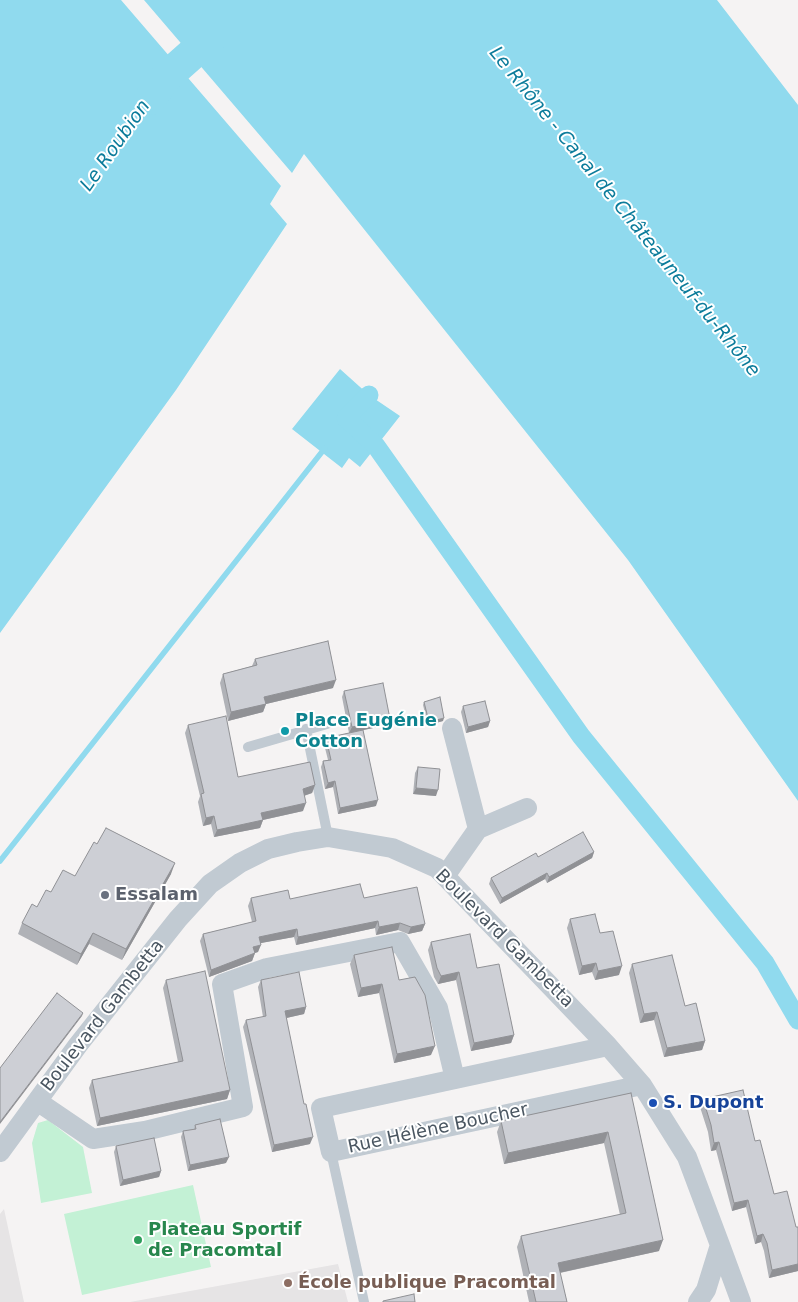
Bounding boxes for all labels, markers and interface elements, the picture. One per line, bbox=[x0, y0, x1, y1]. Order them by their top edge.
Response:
water label: Le Rhône - Canal de Châteauneuf-du-Rhône bbox=[484, 42, 764, 382]
water label: Le Roubion bbox=[76, 96, 156, 196]
place label: Place Eugénie Cotton bbox=[295, 710, 437, 752]
marker: Place Eugénie Cotton bbox=[279, 725, 291, 737]
street label: Boulevard Gambetta bbox=[430, 865, 578, 1013]
place label: Essalam bbox=[115, 884, 198, 906]
marker: Essalam bbox=[99, 889, 111, 901]
street label: Boulevard Gambetta bbox=[37, 936, 169, 1096]
place label: S. Dupont bbox=[663, 1092, 763, 1114]
marker: S. Dupont bbox=[647, 1097, 659, 1109]
street label: Rue Hélène Boucher bbox=[346, 1099, 530, 1159]
place label: Plateau Sportif de Pracomtal bbox=[148, 1219, 301, 1262]
marker: Plateau Sportif de Pracomtal bbox=[132, 1234, 144, 1246]
place label: École publique Pracomtal bbox=[298, 1272, 556, 1294]
marker: École publique Pracomtal bbox=[282, 1277, 294, 1289]

